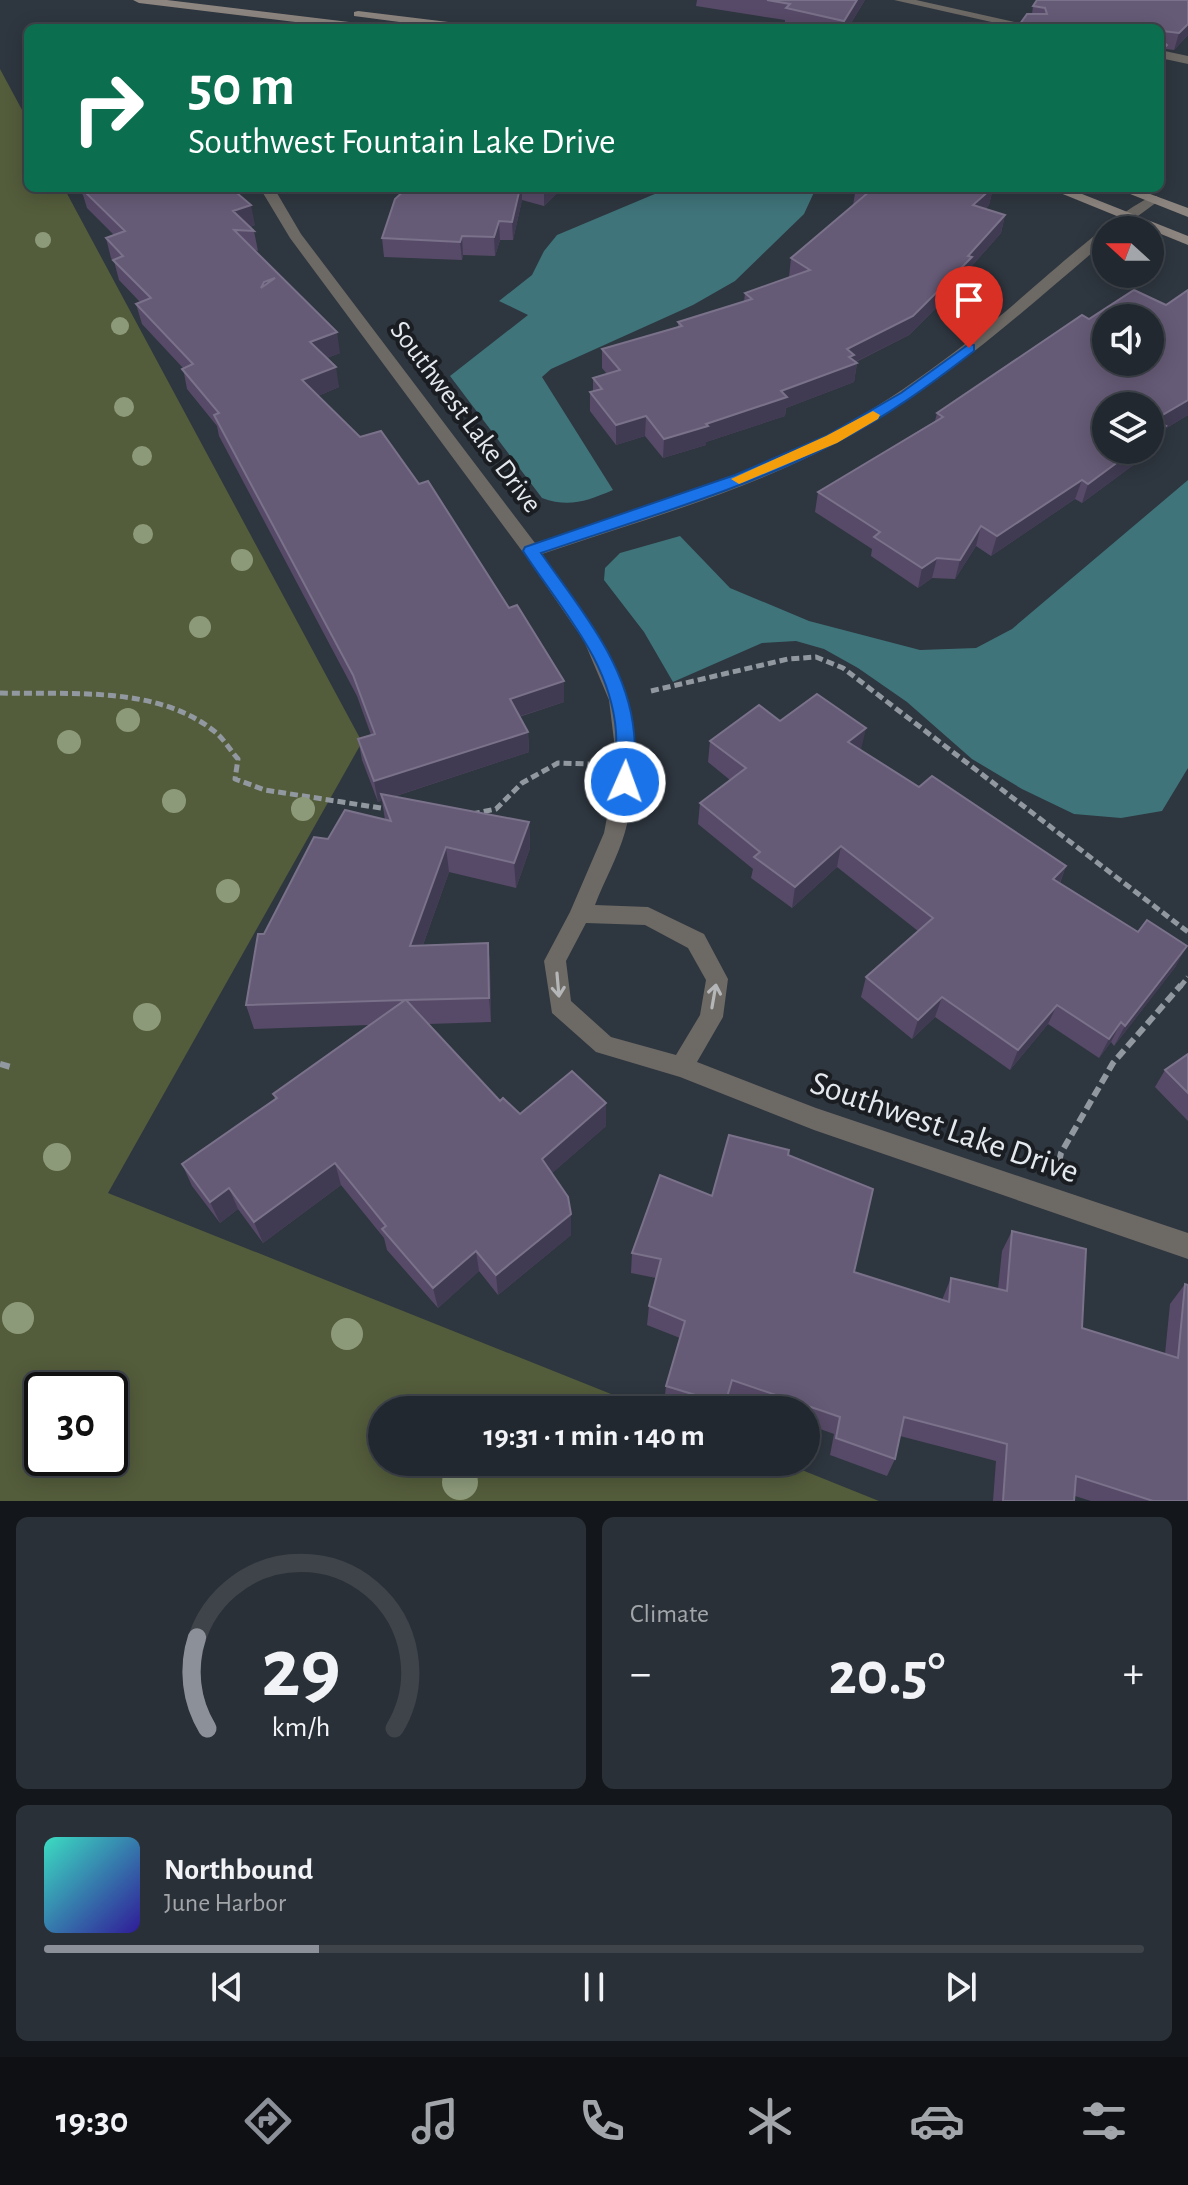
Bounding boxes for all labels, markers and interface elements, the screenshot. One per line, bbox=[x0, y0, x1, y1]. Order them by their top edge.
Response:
icon: right bbox=[56, 56, 160, 160]
text: 50 m bbox=[188, 59, 295, 115]
text: Southwest Fountain Lake Drive bbox=[188, 124, 616, 160]
north arrow bbox=[1092, 216, 1164, 288]
map controls bbox=[1092, 216, 1164, 464]
pin bbox=[935, 266, 1003, 348]
icon: arrive bbox=[947, 278, 991, 322]
button: sound bbox=[1092, 304, 1164, 376]
street label: Southwest Lake Drive bbox=[385, 316, 546, 518]
button: layers bbox=[1092, 392, 1164, 464]
position arrow bbox=[583, 740, 667, 824]
one-way arrow bbox=[550, 971, 565, 998]
one-way arrow bbox=[708, 984, 723, 1010]
street label: Southwest Lake Drive bbox=[806, 1066, 1083, 1190]
speed limit sign: 30 bbox=[24, 1372, 128, 1476]
text: 19:31 · 1 min · 140 m bbox=[483, 1421, 705, 1451]
text: Climate bbox=[630, 1601, 709, 1627]
text: 29 bbox=[261, 1628, 341, 1712]
text: 20.5° bbox=[829, 1645, 945, 1705]
text: − bbox=[630, 1652, 651, 1696]
text: + bbox=[1123, 1652, 1144, 1696]
text: km/h bbox=[272, 1713, 330, 1742]
text: Northbound bbox=[164, 1855, 313, 1885]
text: June Harbor bbox=[164, 1890, 286, 1916]
icon: previous bbox=[205, 1965, 249, 2009]
icon: pause bbox=[572, 1965, 616, 2009]
icon: next bbox=[939, 1965, 983, 2009]
icon: directions bbox=[240, 2093, 296, 2149]
icon: music bbox=[407, 2093, 463, 2149]
icon: phone bbox=[574, 2093, 630, 2149]
icon: climate bbox=[742, 2093, 798, 2149]
icon: car bbox=[909, 2093, 965, 2149]
icon: filters bbox=[1076, 2093, 1132, 2149]
text: 19:30 bbox=[56, 2103, 129, 2139]

